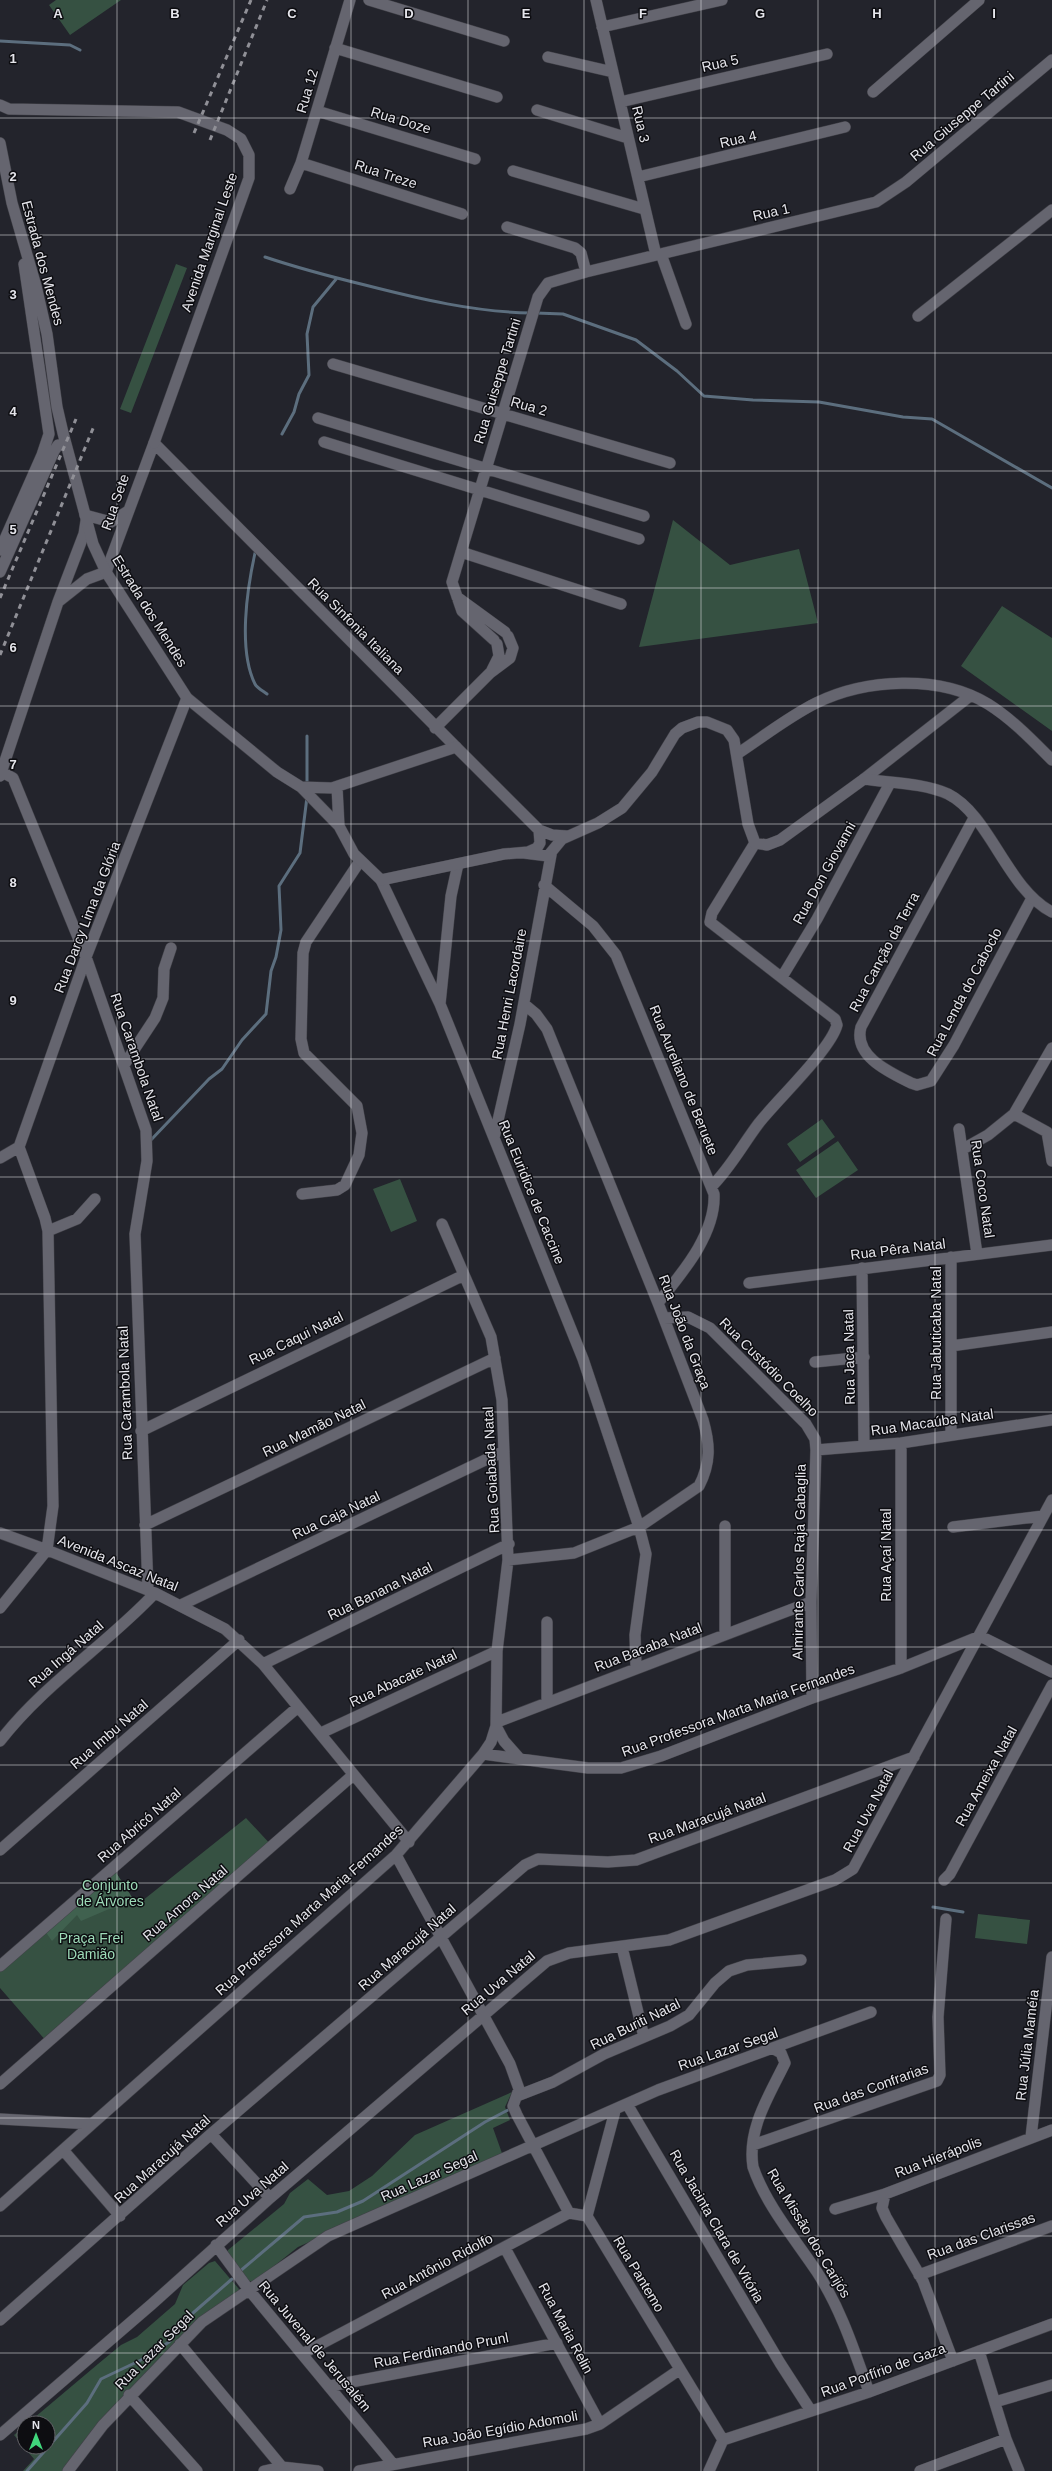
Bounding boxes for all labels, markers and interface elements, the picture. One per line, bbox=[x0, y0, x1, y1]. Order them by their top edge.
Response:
text: A bbox=[53, 6, 63, 21]
text: B bbox=[170, 6, 180, 21]
text: C bbox=[287, 6, 297, 21]
text: D bbox=[404, 6, 414, 21]
text: E bbox=[522, 6, 531, 21]
text: F bbox=[639, 6, 647, 21]
text: G bbox=[755, 6, 765, 21]
text: H bbox=[872, 6, 882, 21]
text: I bbox=[992, 6, 996, 21]
text: 1 bbox=[9, 51, 17, 66]
street label: Rua 5 bbox=[700, 51, 740, 75]
street label: Rua 12 bbox=[293, 67, 321, 115]
street label: Rua Giuseppe Tartini bbox=[907, 68, 1017, 164]
street label: Rua Doze bbox=[369, 103, 433, 137]
street label: Rua 3 bbox=[629, 104, 653, 144]
street label: Rua 4 bbox=[718, 127, 758, 151]
street label: Rua Treze bbox=[353, 156, 419, 192]
text: 2 bbox=[9, 169, 17, 184]
street label: Avenida Marginal Leste bbox=[178, 170, 240, 314]
street label: Estrada dos Mendes bbox=[19, 199, 67, 327]
street label: Rua 1 bbox=[751, 200, 791, 224]
text: 3 bbox=[9, 287, 17, 302]
street label: Rua Guiseppe Tartini bbox=[470, 316, 524, 446]
street label: Rua 2 bbox=[509, 393, 549, 419]
text: 4 bbox=[9, 404, 17, 419]
street label: Rua Sete bbox=[98, 472, 132, 532]
text: 5 bbox=[9, 522, 17, 537]
street label: Estrada dos Mendes bbox=[109, 552, 191, 670]
street label: Rua Sinfonia Italiana bbox=[305, 575, 407, 677]
text: 6 bbox=[9, 640, 17, 655]
text: 7 bbox=[9, 757, 17, 772]
street label: Rua Don Giovanni bbox=[789, 819, 859, 927]
street label: Rua Darcy Lima da Glória bbox=[51, 839, 123, 995]
text: 8 bbox=[9, 875, 17, 890]
street label: Rua Canção da Terra bbox=[846, 889, 922, 1014]
street label: Rua Lenda do Caboclo bbox=[923, 925, 1005, 1059]
street label: Rua Henri Lacordaire bbox=[488, 927, 530, 1061]
street label: Rua Carambola Natal bbox=[108, 991, 166, 1123]
text: 9 bbox=[9, 993, 17, 1008]
street label: Rua Aureliano de Beruete bbox=[647, 1003, 722, 1158]
street label: Rua Euridice de Caccine bbox=[496, 1118, 568, 1267]
street label: Rua Coco Natal bbox=[968, 1139, 998, 1239]
street label: Rua Pêra Natal bbox=[850, 1235, 946, 1263]
street label: Rua Jabuticaba Natal bbox=[928, 1266, 944, 1400]
street label: Rua João da Graça bbox=[656, 1272, 714, 1392]
street label: Rua Caqui Natal bbox=[246, 1308, 346, 1368]
street label: Rua Jaca Natal bbox=[840, 1309, 858, 1405]
street label: Rua Custódio Coelho bbox=[716, 1314, 822, 1420]
street label: Rua Carambola Natal bbox=[115, 1325, 135, 1461]
street label: Rua Mamão Natal bbox=[260, 1396, 368, 1460]
street label: Rua Macaúba Natal bbox=[870, 1405, 994, 1439]
street label: Rua Goiabada Natal bbox=[480, 1406, 502, 1534]
street label: Almirante Carlos Raja Gabaglia bbox=[789, 1464, 809, 1660]
street label: Rua Caja Natal bbox=[290, 1488, 382, 1542]
street label: Rua Açaí Natal bbox=[878, 1508, 894, 1602]
street label: Avenida Ascaz Natal bbox=[56, 1532, 180, 1594]
street label: Rua Banana Natal bbox=[325, 1559, 435, 1623]
street label: Rua Ingá Natal bbox=[26, 1617, 106, 1691]
street label: Rua Bacaba Natal bbox=[592, 1619, 704, 1675]
street label: Rua Abacate Natal bbox=[347, 1646, 459, 1710]
street label: Rua Professora Marta Maria Fernandes bbox=[619, 1660, 857, 1760]
street label: Rua Imbu Natal bbox=[67, 1696, 151, 1772]
street label: Rua Ameixa Natal bbox=[952, 1723, 1020, 1829]
street label: Rua Uva Natal bbox=[840, 1767, 896, 1855]
street label: Rua Abricó Natal bbox=[94, 1784, 184, 1866]
street label: Rua Maracujá Natal bbox=[646, 1789, 768, 1847]
street label: Rua Professora Marta Maria Fernandes bbox=[212, 1822, 406, 1998]
street label: Rua Amora Natal bbox=[140, 1862, 230, 1944]
park label: Conjunto de Árvores bbox=[76, 1877, 144, 1909]
street label: Rua Maracujá Natal bbox=[355, 1900, 459, 1994]
park label: Praça Frei Damião bbox=[59, 1930, 123, 1962]
street label: Rua Uva Natal bbox=[458, 1948, 538, 2018]
street label: Rua Júlia Maméia bbox=[1012, 1988, 1042, 2102]
street label: Rua Buriti Natal bbox=[587, 1995, 683, 2053]
street label: Rua Lazar Segal bbox=[676, 2024, 780, 2074]
street label: Rua das Confrarias bbox=[812, 2060, 930, 2116]
street label: Rua Maracujá Natal bbox=[111, 2112, 213, 2206]
street label: Rua Hierápolis bbox=[892, 2133, 984, 2181]
street label: Rua Lazar Segal bbox=[378, 2147, 480, 2205]
street label: Rua Jacinta Clara de Vitória bbox=[667, 2147, 768, 2306]
street label: Rua Uva Natal bbox=[212, 2158, 292, 2230]
street label: Rua Missão dos Carijós bbox=[764, 2166, 854, 2300]
street label: Rua das Clarissas bbox=[925, 2209, 1037, 2263]
street label: Rua Antônio Ridolfo bbox=[379, 2230, 496, 2302]
street label: Rua Pantemo bbox=[610, 2233, 668, 2315]
street label: Rua Juvenal de Jerusalém bbox=[256, 2277, 374, 2415]
street label: Rua Maria Relin bbox=[535, 2280, 597, 2376]
street label: Rua Lazar Segal bbox=[111, 2307, 197, 2393]
street label: Rua Ferdinando Prunl bbox=[372, 2329, 510, 2371]
street label: Rua Porfírio de Gaza bbox=[818, 2340, 948, 2400]
street label: Rua João Egídio Adomoli bbox=[421, 2407, 579, 2451]
north arrow bbox=[16, 2415, 56, 2455]
text: N bbox=[32, 2419, 40, 2431]

